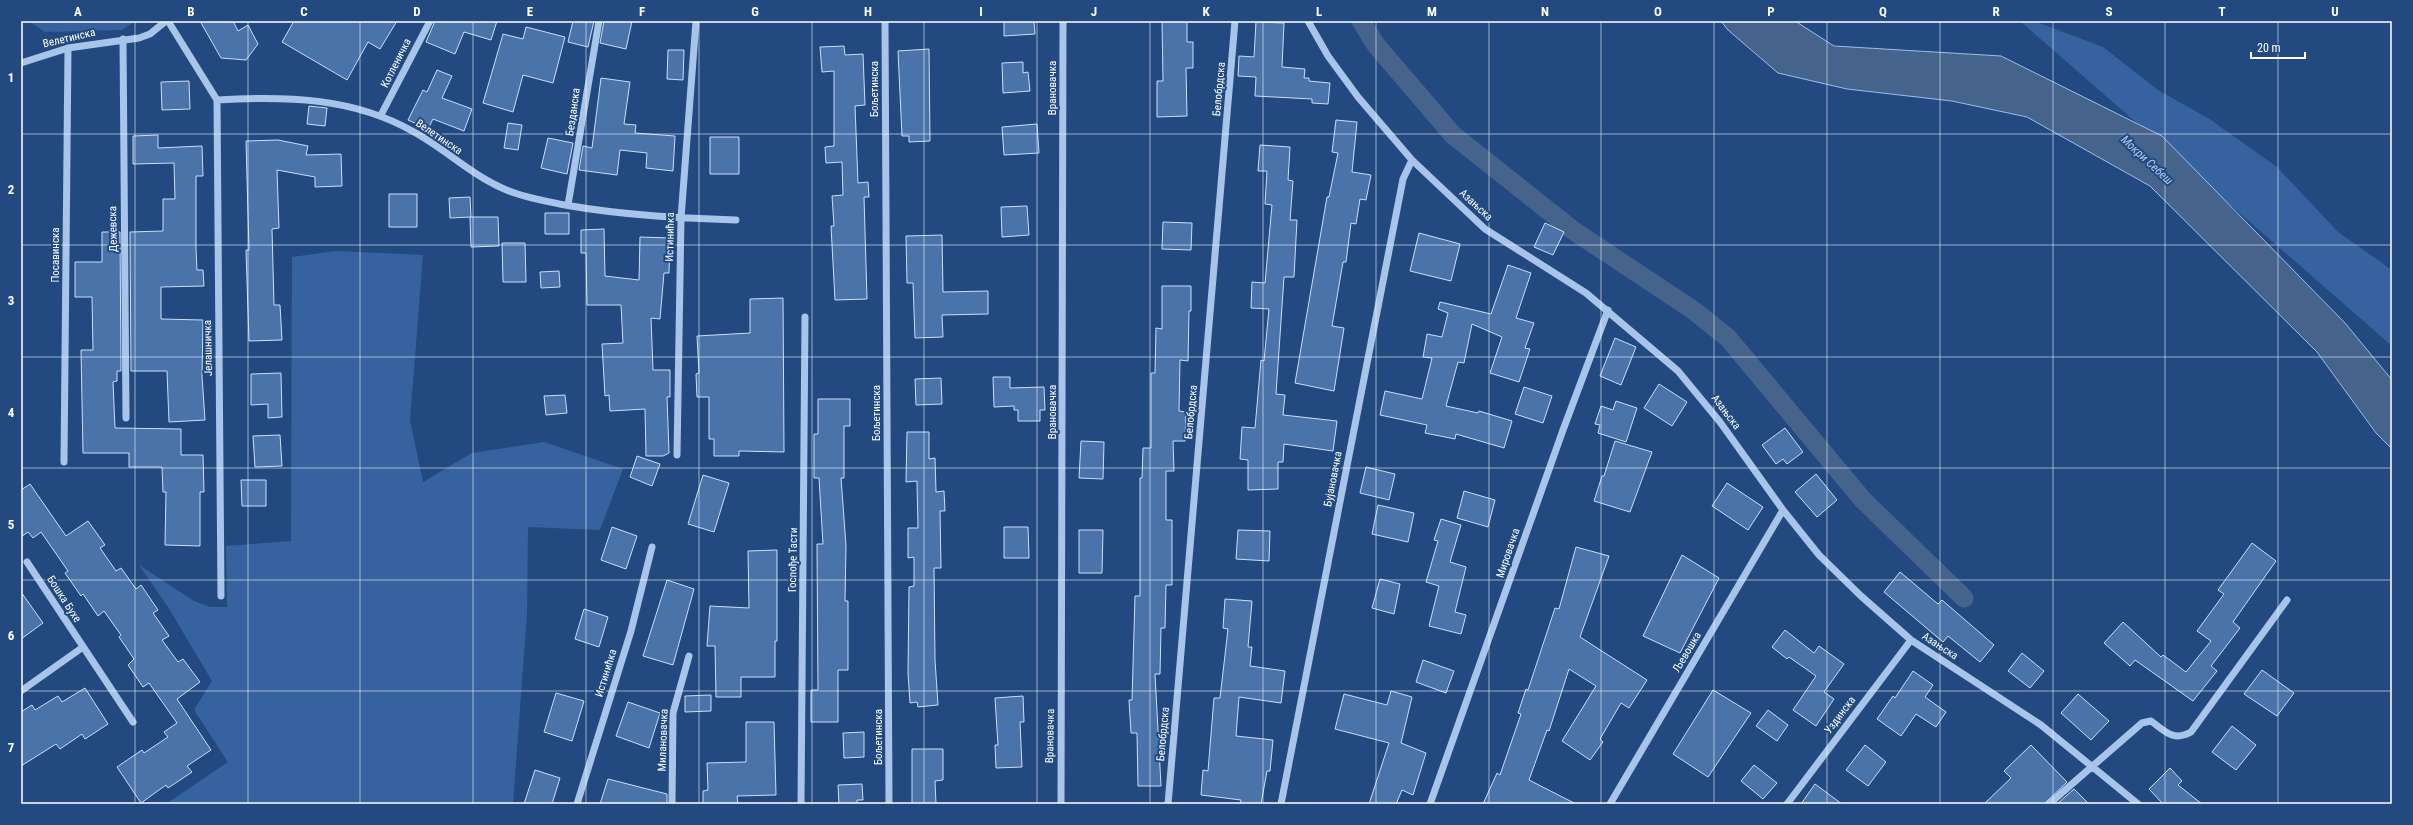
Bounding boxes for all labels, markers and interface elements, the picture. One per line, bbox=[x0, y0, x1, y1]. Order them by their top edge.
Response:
text: A bbox=[74, 4, 82, 19]
text: B bbox=[187, 4, 195, 19]
text: C bbox=[300, 4, 308, 19]
text: D bbox=[413, 4, 421, 19]
text: E bbox=[527, 4, 534, 19]
text: F bbox=[639, 4, 645, 19]
text: G bbox=[751, 4, 759, 19]
text: H bbox=[864, 4, 872, 19]
text: I bbox=[979, 4, 983, 19]
text: J bbox=[1091, 4, 1097, 19]
text: K bbox=[1202, 4, 1210, 19]
text: L bbox=[1316, 4, 1322, 19]
text: M bbox=[1427, 4, 1437, 19]
text: N bbox=[1541, 4, 1549, 19]
text: O bbox=[1654, 4, 1662, 19]
text: P bbox=[1767, 4, 1775, 19]
text: Q bbox=[1879, 4, 1887, 19]
text: R bbox=[1992, 4, 2000, 19]
text: S bbox=[2105, 4, 2113, 19]
text: T bbox=[2218, 4, 2226, 19]
text: U bbox=[2331, 4, 2339, 19]
street label: Велетинска bbox=[42, 26, 96, 50]
scale bar bbox=[2251, 34, 2305, 60]
street label: Котленичка bbox=[378, 36, 414, 90]
text: 20 m bbox=[2257, 41, 2281, 55]
street label: Бољетинска bbox=[868, 61, 881, 117]
street label: Врановачка bbox=[1046, 61, 1059, 115]
street label: Белобрдска bbox=[1210, 61, 1228, 117]
text: 1 bbox=[8, 70, 14, 85]
street label: Безданска bbox=[563, 87, 583, 137]
street label: Велетинска bbox=[413, 117, 465, 157]
water label: Мокри Себеш bbox=[2118, 132, 2176, 188]
text: 2 bbox=[8, 182, 15, 197]
street label: Азањска bbox=[1457, 186, 1495, 224]
street label: Дежевска bbox=[106, 206, 120, 252]
street label: Истинићка bbox=[663, 212, 677, 262]
street label: Посавинска bbox=[49, 227, 62, 283]
text: 3 bbox=[8, 293, 14, 308]
street label: Јелашничка bbox=[201, 320, 215, 376]
street label: Белобрдска bbox=[1182, 384, 1200, 440]
street label: Бољетинска bbox=[870, 385, 883, 441]
street label: Врановачка bbox=[1046, 385, 1059, 439]
street label: Азањска bbox=[1709, 392, 1743, 432]
text: 4 bbox=[8, 405, 15, 420]
street label: Бујановачка bbox=[1321, 450, 1345, 508]
text: 5 bbox=[8, 517, 15, 532]
street label: Мировачка bbox=[1493, 527, 1523, 579]
street label: Госпође Тасти bbox=[786, 528, 800, 592]
street label: Бошка Бухе bbox=[44, 573, 84, 625]
text: 6 bbox=[8, 628, 15, 643]
street label: Љевошка bbox=[1670, 629, 1704, 675]
street label: Азањска bbox=[1920, 630, 1960, 662]
street label: Истинићка bbox=[593, 647, 619, 699]
street label: Уздинска bbox=[1822, 694, 1858, 736]
street label: Белобрдска bbox=[1154, 706, 1172, 762]
street label: Милановачка bbox=[655, 709, 671, 771]
street label: Бољетинска bbox=[872, 709, 885, 765]
street label: Врановачка bbox=[1043, 709, 1057, 763]
text: 7 bbox=[8, 740, 15, 755]

